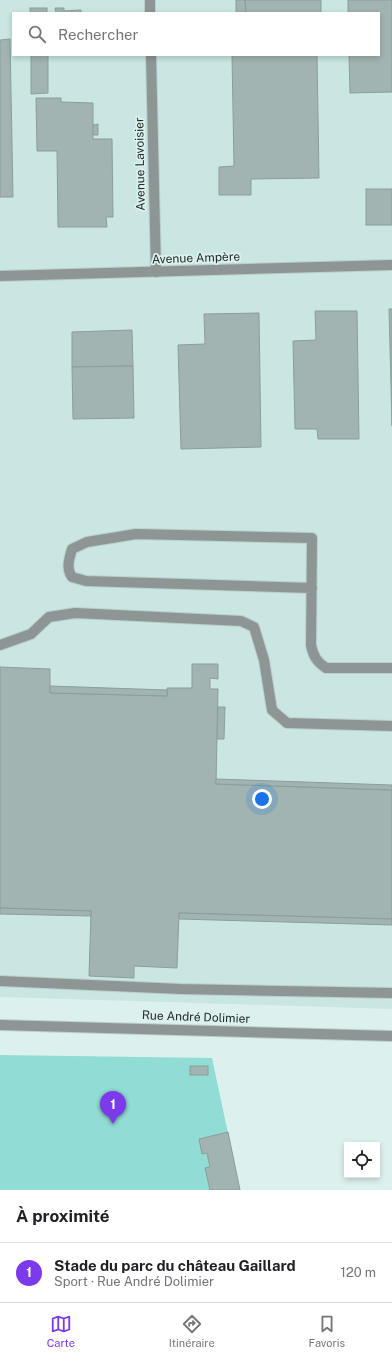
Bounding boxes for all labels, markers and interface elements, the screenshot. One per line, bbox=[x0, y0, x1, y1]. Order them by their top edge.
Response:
search box bbox=[12, 12, 380, 56]
icon: search bbox=[26, 23, 48, 45]
text: Rechercher bbox=[58, 26, 138, 43]
street label: Avenue Lavoisier bbox=[132, 117, 148, 211]
street label: Avenue Ampère bbox=[152, 249, 241, 267]
your location bbox=[252, 789, 272, 809]
street label: Rue André Dolimier bbox=[142, 1008, 251, 1026]
pin: 1 bbox=[100, 1091, 126, 1124]
map controls bbox=[344, 1142, 380, 1178]
button: locate bbox=[344, 1142, 380, 1178]
text: À proximité bbox=[16, 1206, 110, 1226]
text: Stade du parc du château Gaillard bbox=[54, 1257, 296, 1274]
text: 1 bbox=[26, 1265, 32, 1280]
text: 120 m bbox=[341, 1265, 376, 1280]
text: Sport · Rue André Dolimier bbox=[54, 1274, 214, 1289]
tab: Carte bbox=[47, 1313, 75, 1349]
tab: Itinéraire bbox=[169, 1313, 215, 1349]
tab: Favoris bbox=[309, 1313, 345, 1349]

